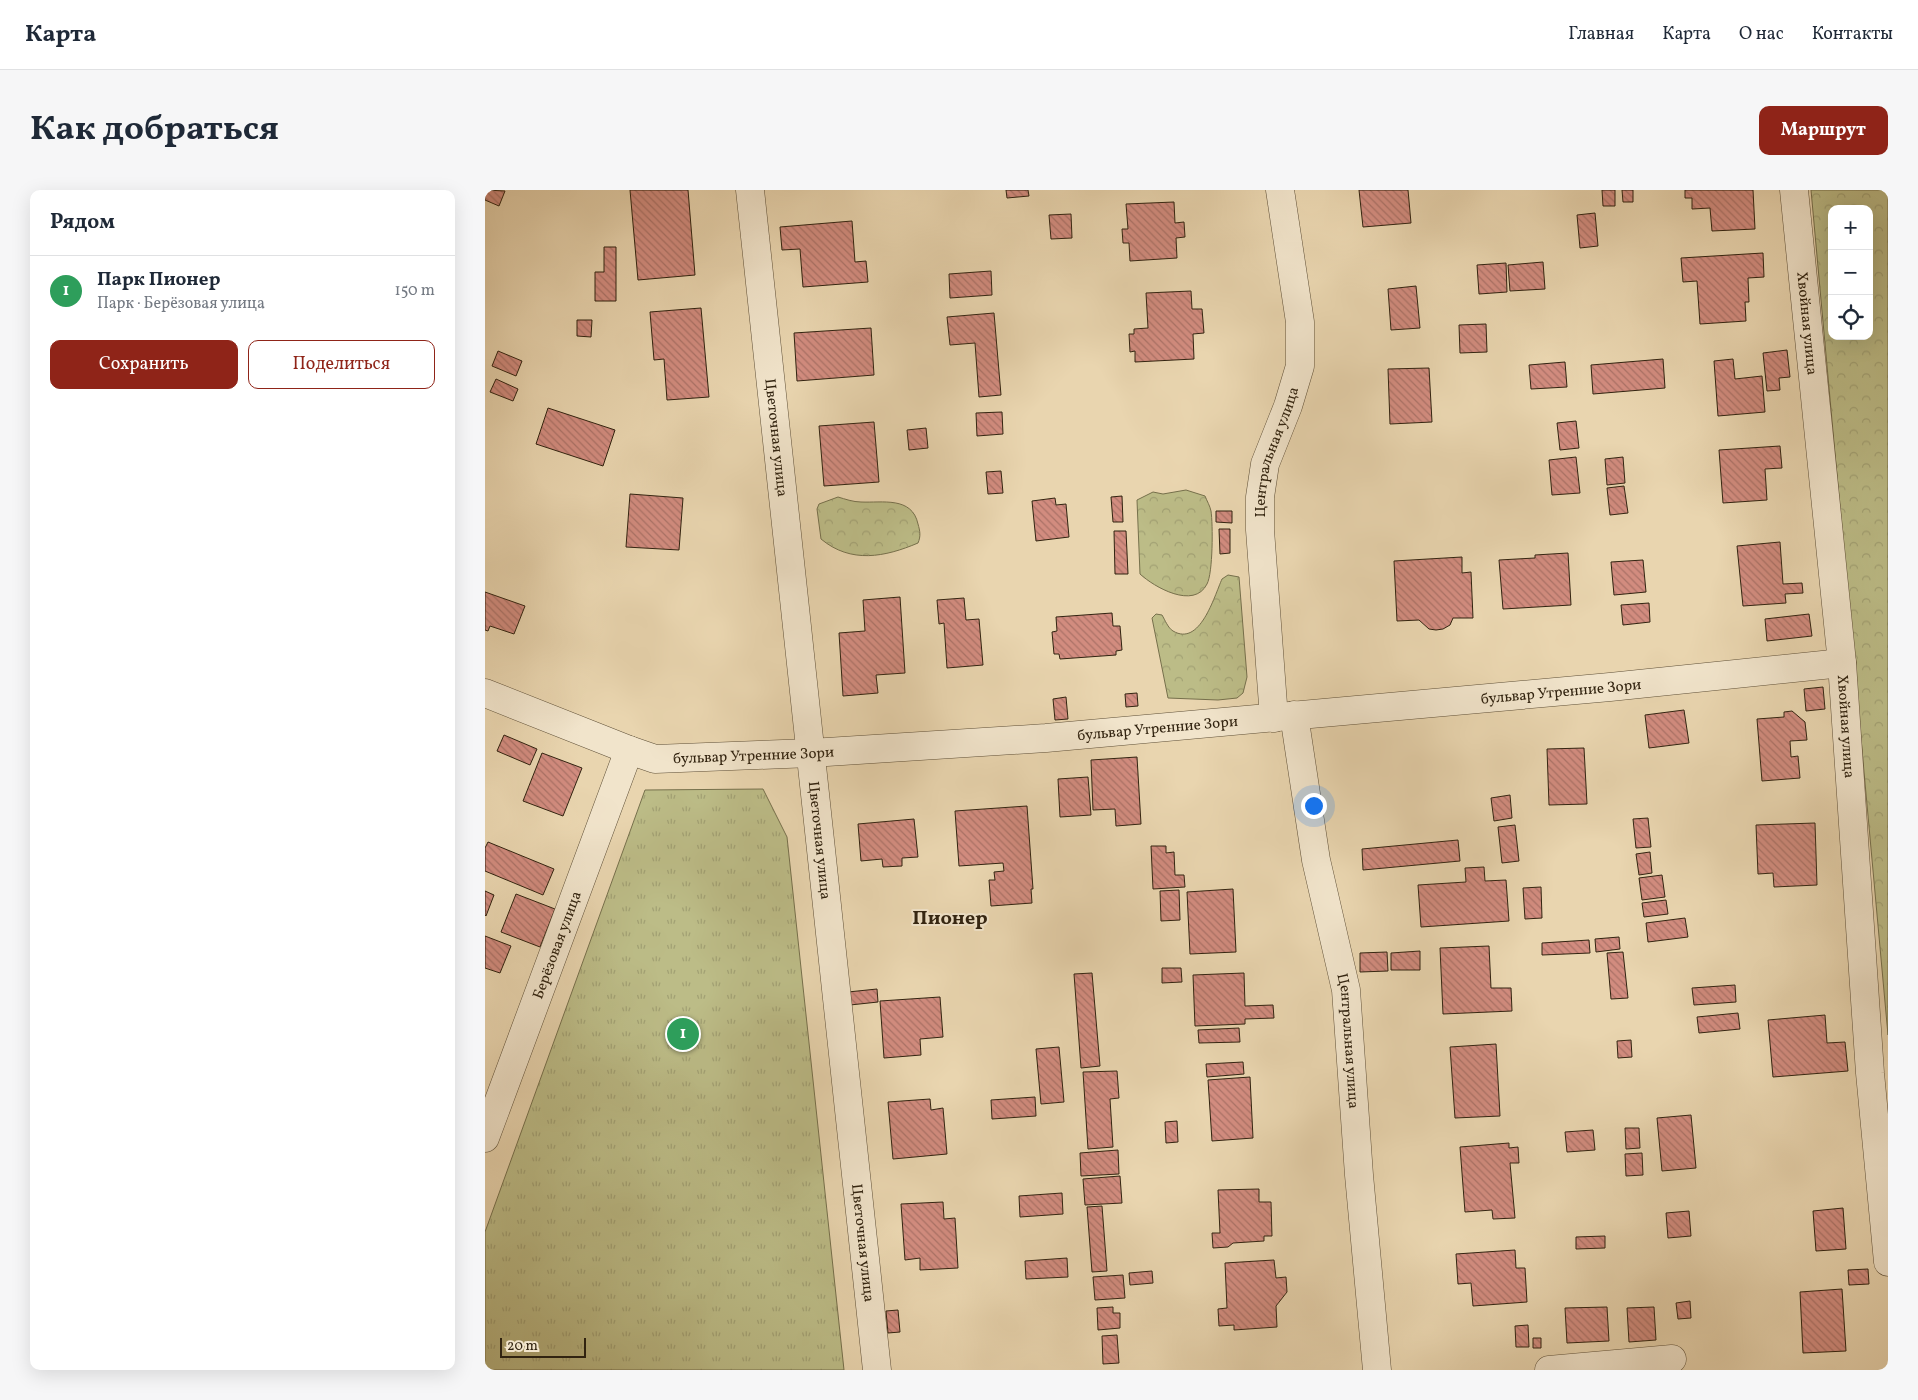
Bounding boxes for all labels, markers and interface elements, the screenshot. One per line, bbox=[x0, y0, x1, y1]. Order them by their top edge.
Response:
text: Карта bbox=[25, 18, 96, 52]
text: Главная bbox=[1568, 22, 1634, 47]
text: Карта bbox=[1662, 22, 1711, 47]
text: О нас bbox=[1739, 22, 1784, 47]
text: Контакты bbox=[1812, 22, 1893, 47]
text: Как добраться bbox=[30, 106, 279, 154]
button: Маршрут bbox=[1759, 106, 1888, 155]
map controls bbox=[1828, 205, 1873, 340]
button: + bbox=[1828, 205, 1873, 250]
text: Рядом bbox=[50, 208, 115, 237]
button: − bbox=[1828, 250, 1873, 295]
text: Парк Пионер bbox=[97, 267, 220, 293]
street label: Хвойная улица bbox=[1790, 271, 1822, 376]
text: 1 bbox=[63, 280, 69, 302]
text: 150 m bbox=[394, 280, 435, 302]
text: Парк · Берёзовая улица bbox=[97, 293, 265, 315]
button: locate bbox=[1828, 295, 1873, 340]
button: Сохранить bbox=[50, 340, 238, 389]
button: Поделиться bbox=[248, 340, 435, 389]
street label: Цветочная улица bbox=[758, 377, 792, 498]
street label: Центральная улица bbox=[1251, 385, 1305, 518]
street label: Хвойная улица bbox=[1831, 674, 1859, 779]
street label: бульвар Утренние Зори bbox=[1480, 675, 1642, 711]
street label: бульвар Утренние Зори bbox=[1077, 712, 1239, 747]
street label: бульвар Утренние Зори bbox=[673, 743, 835, 770]
street label: Цветочная улица bbox=[802, 780, 835, 901]
your location bbox=[1301, 793, 1327, 819]
street label: Берёзовая улица bbox=[528, 888, 588, 1002]
district label: Пионер bbox=[912, 905, 988, 933]
street label: Центральная улица bbox=[1330, 971, 1363, 1109]
pin: 1 bbox=[667, 1015, 699, 1053]
street label: Цветочная улица bbox=[845, 1183, 879, 1303]
scale bar bbox=[500, 1335, 586, 1358]
text: 20 m bbox=[507, 1337, 538, 1356]

